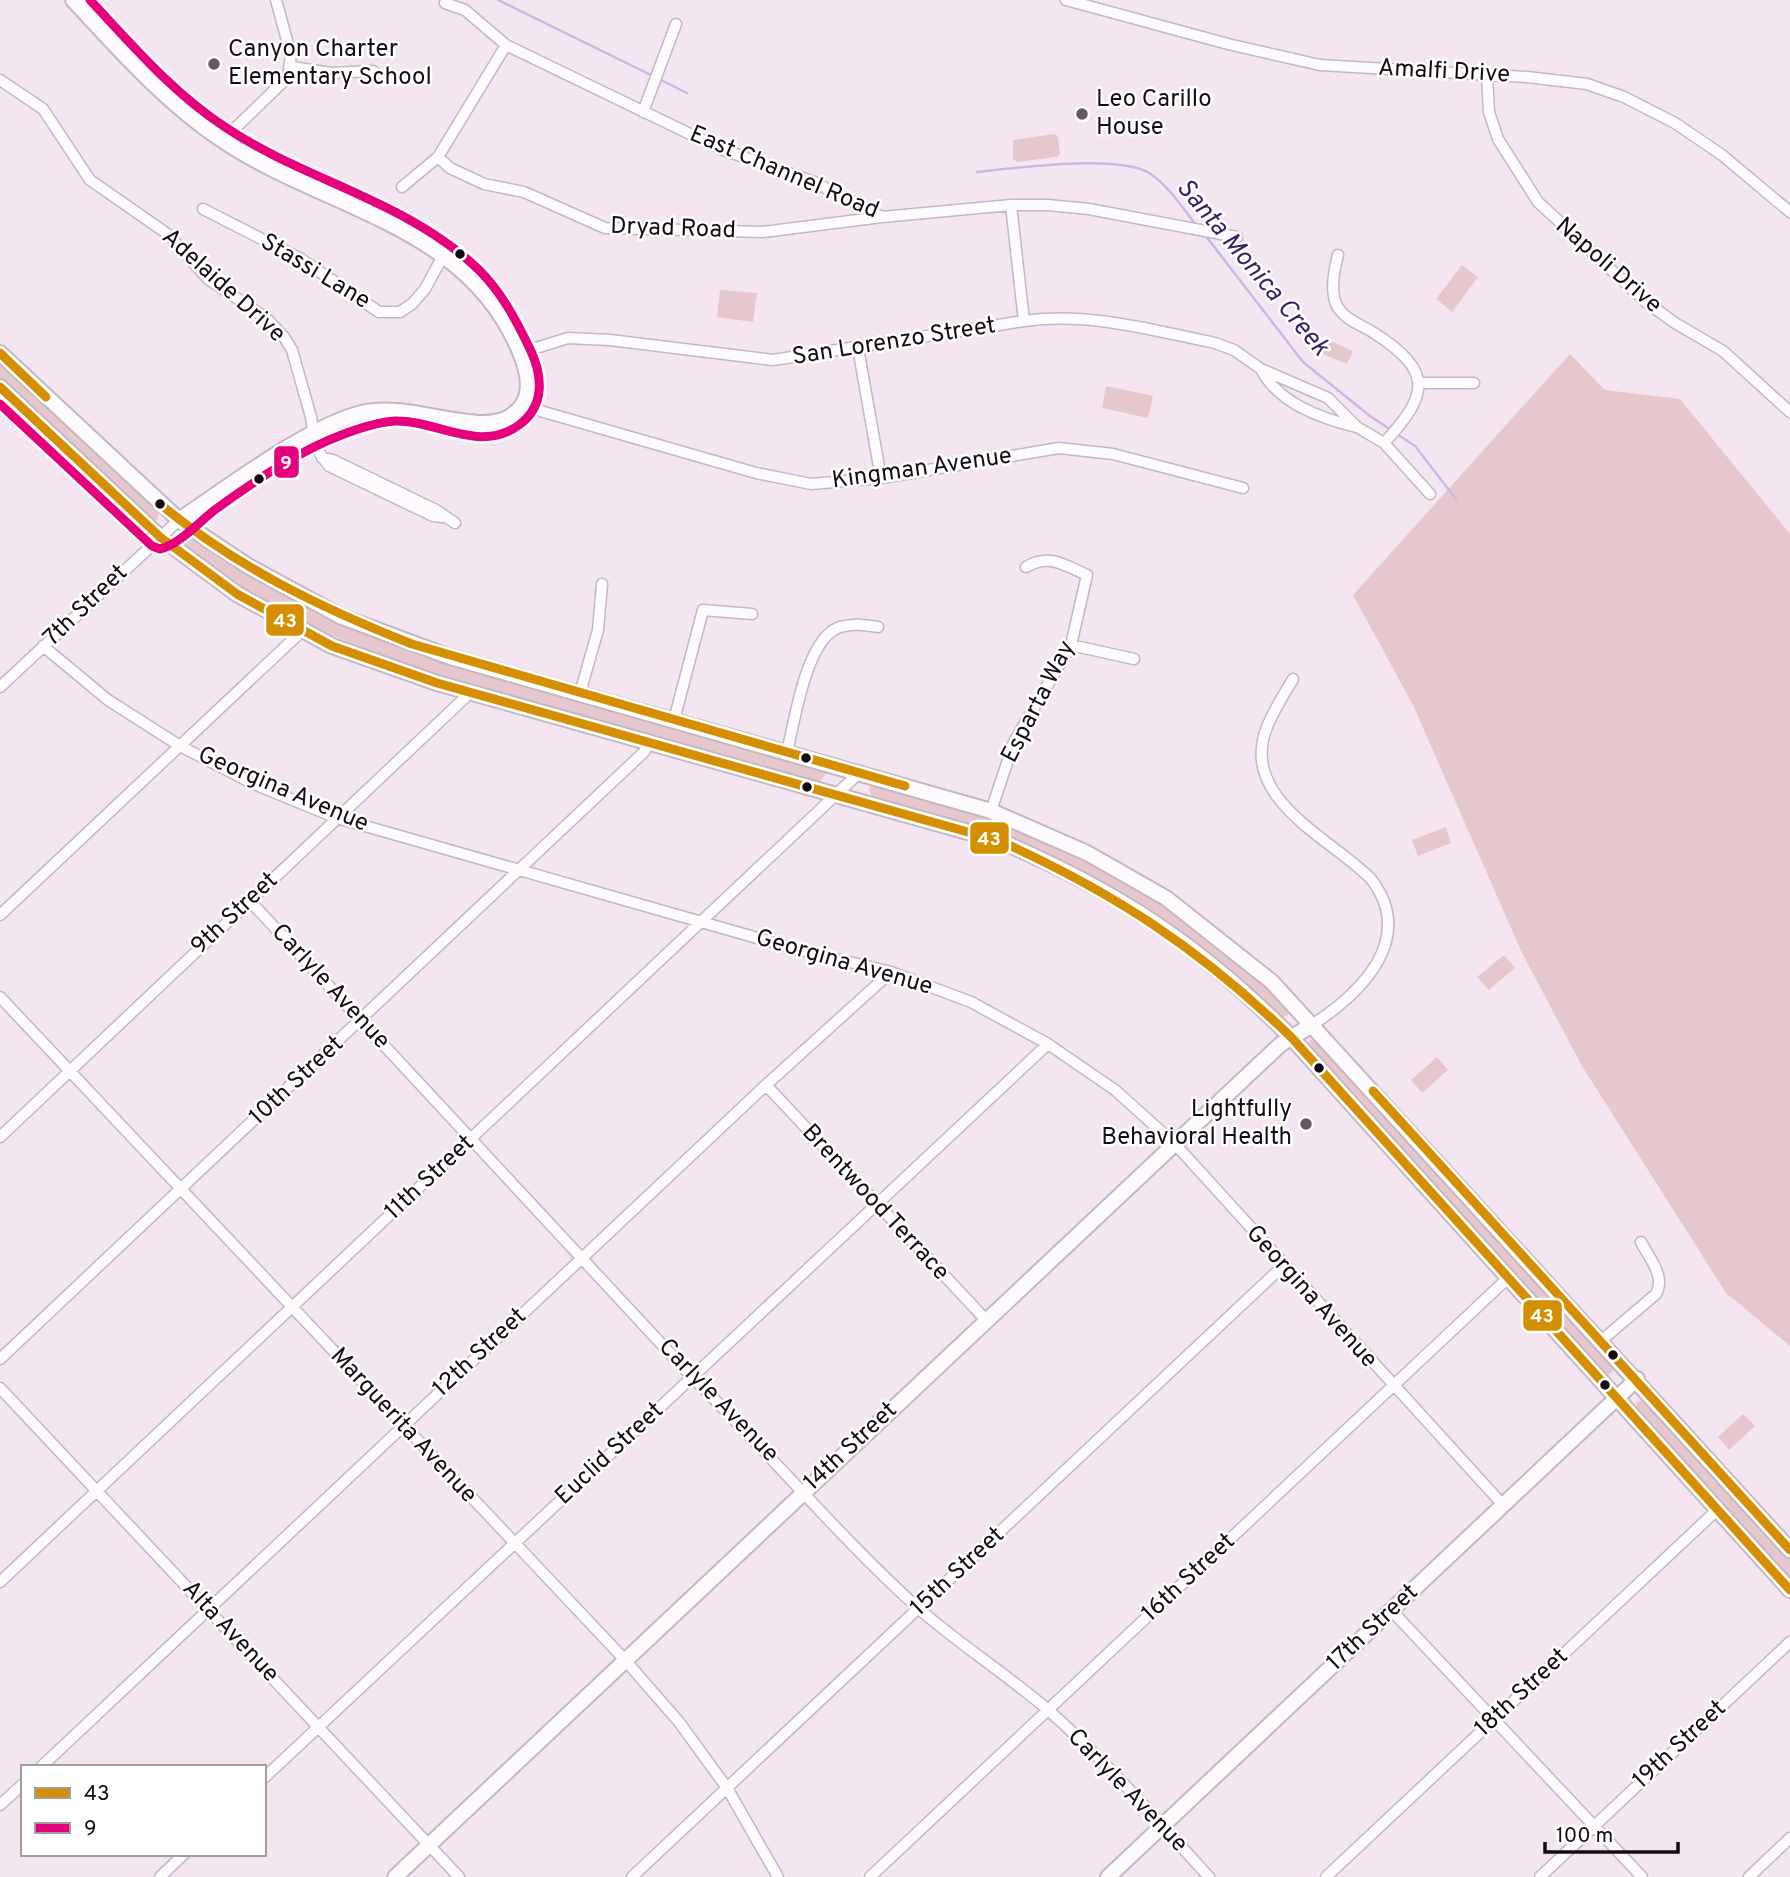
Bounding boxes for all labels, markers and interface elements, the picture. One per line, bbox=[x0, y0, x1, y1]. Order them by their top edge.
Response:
place label: Canyon Charter Elementary School bbox=[228, 35, 432, 93]
street label: Amalfi Drive bbox=[1377, 54, 1511, 90]
marker: Canyon Charter Elementary School bbox=[206, 56, 222, 72]
place label: Leo Carillo House bbox=[1096, 85, 1212, 143]
marker: Leo Carillo House bbox=[1074, 106, 1090, 122]
street label: East Channel Road bbox=[685, 120, 883, 226]
water label: Santa Monica Creek bbox=[1168, 173, 1336, 364]
street label: Dryad Road bbox=[610, 212, 736, 246]
street label: Napoli Drive bbox=[1549, 212, 1667, 320]
street label: Adelaide Drive bbox=[155, 223, 291, 349]
street label: Stassi Lane bbox=[255, 227, 375, 317]
unlabelled marker bbox=[453, 247, 467, 261]
street label: San Lorenzo Street bbox=[790, 311, 998, 373]
street label: Kingman Avenue bbox=[830, 442, 1014, 496]
line badge: 9 bbox=[273, 445, 300, 479]
text: 9 bbox=[280, 452, 292, 476]
unlabelled marker bbox=[252, 472, 266, 486]
unlabelled marker bbox=[153, 497, 167, 511]
street label: 7th Street bbox=[38, 559, 134, 653]
line badge: 43 bbox=[265, 603, 305, 637]
text: 43 bbox=[273, 610, 297, 634]
street label: Esparta Way bbox=[995, 636, 1083, 768]
street label: Georgina Avenue bbox=[193, 741, 373, 839]
unlabelled marker bbox=[799, 751, 813, 765]
unlabelled marker bbox=[800, 780, 814, 794]
line badge: 43 bbox=[969, 821, 1010, 855]
text: 43 bbox=[977, 828, 1001, 852]
street label: 9th Street bbox=[185, 866, 285, 962]
street label: Carlyle Avenue bbox=[264, 918, 396, 1056]
street label: Georgina Avenue bbox=[752, 923, 936, 1003]
street label: 10th Street bbox=[244, 1030, 350, 1132]
unlabelled marker bbox=[1312, 1061, 1326, 1075]
place label: Lightfully Behavioral Health bbox=[1101, 1095, 1292, 1153]
marker: Lightfully Behavioral Health bbox=[1298, 1116, 1314, 1132]
street label: Brentwood Terrace bbox=[795, 1118, 955, 1288]
street label: 11th Street bbox=[379, 1129, 481, 1227]
street label: Georgina Avenue bbox=[1239, 1219, 1383, 1375]
line badge: 43 bbox=[1522, 1299, 1563, 1332]
street label: 12th Street bbox=[427, 1302, 533, 1404]
text: 43 bbox=[1530, 1305, 1554, 1329]
street label: Carlyle Avenue bbox=[651, 1333, 785, 1469]
street label: Marguerita Avenue bbox=[323, 1342, 483, 1510]
unlabelled marker bbox=[1606, 1348, 1620, 1362]
unlabelled marker bbox=[1598, 1378, 1612, 1392]
street label: Euclid Street bbox=[550, 1396, 670, 1512]
street label: 14th Street bbox=[798, 1396, 904, 1498]
street label: 15th Street bbox=[905, 1521, 1011, 1623]
street label: 16th Street bbox=[1136, 1527, 1242, 1629]
street label: Alta Avenue bbox=[175, 1575, 285, 1689]
street label: 17th Street bbox=[1321, 1578, 1425, 1678]
street label: 18th Street bbox=[1469, 1642, 1575, 1744]
street label: 19th Street bbox=[1627, 1694, 1733, 1796]
street label: Carlyle Avenue bbox=[1060, 1723, 1194, 1859]
legend bbox=[21, 1765, 266, 1856]
text: 43 bbox=[84, 1781, 110, 1808]
scale bar bbox=[1545, 1811, 1678, 1855]
text: 9 bbox=[84, 1816, 97, 1843]
text: 100 m bbox=[1556, 1823, 1613, 1850]

